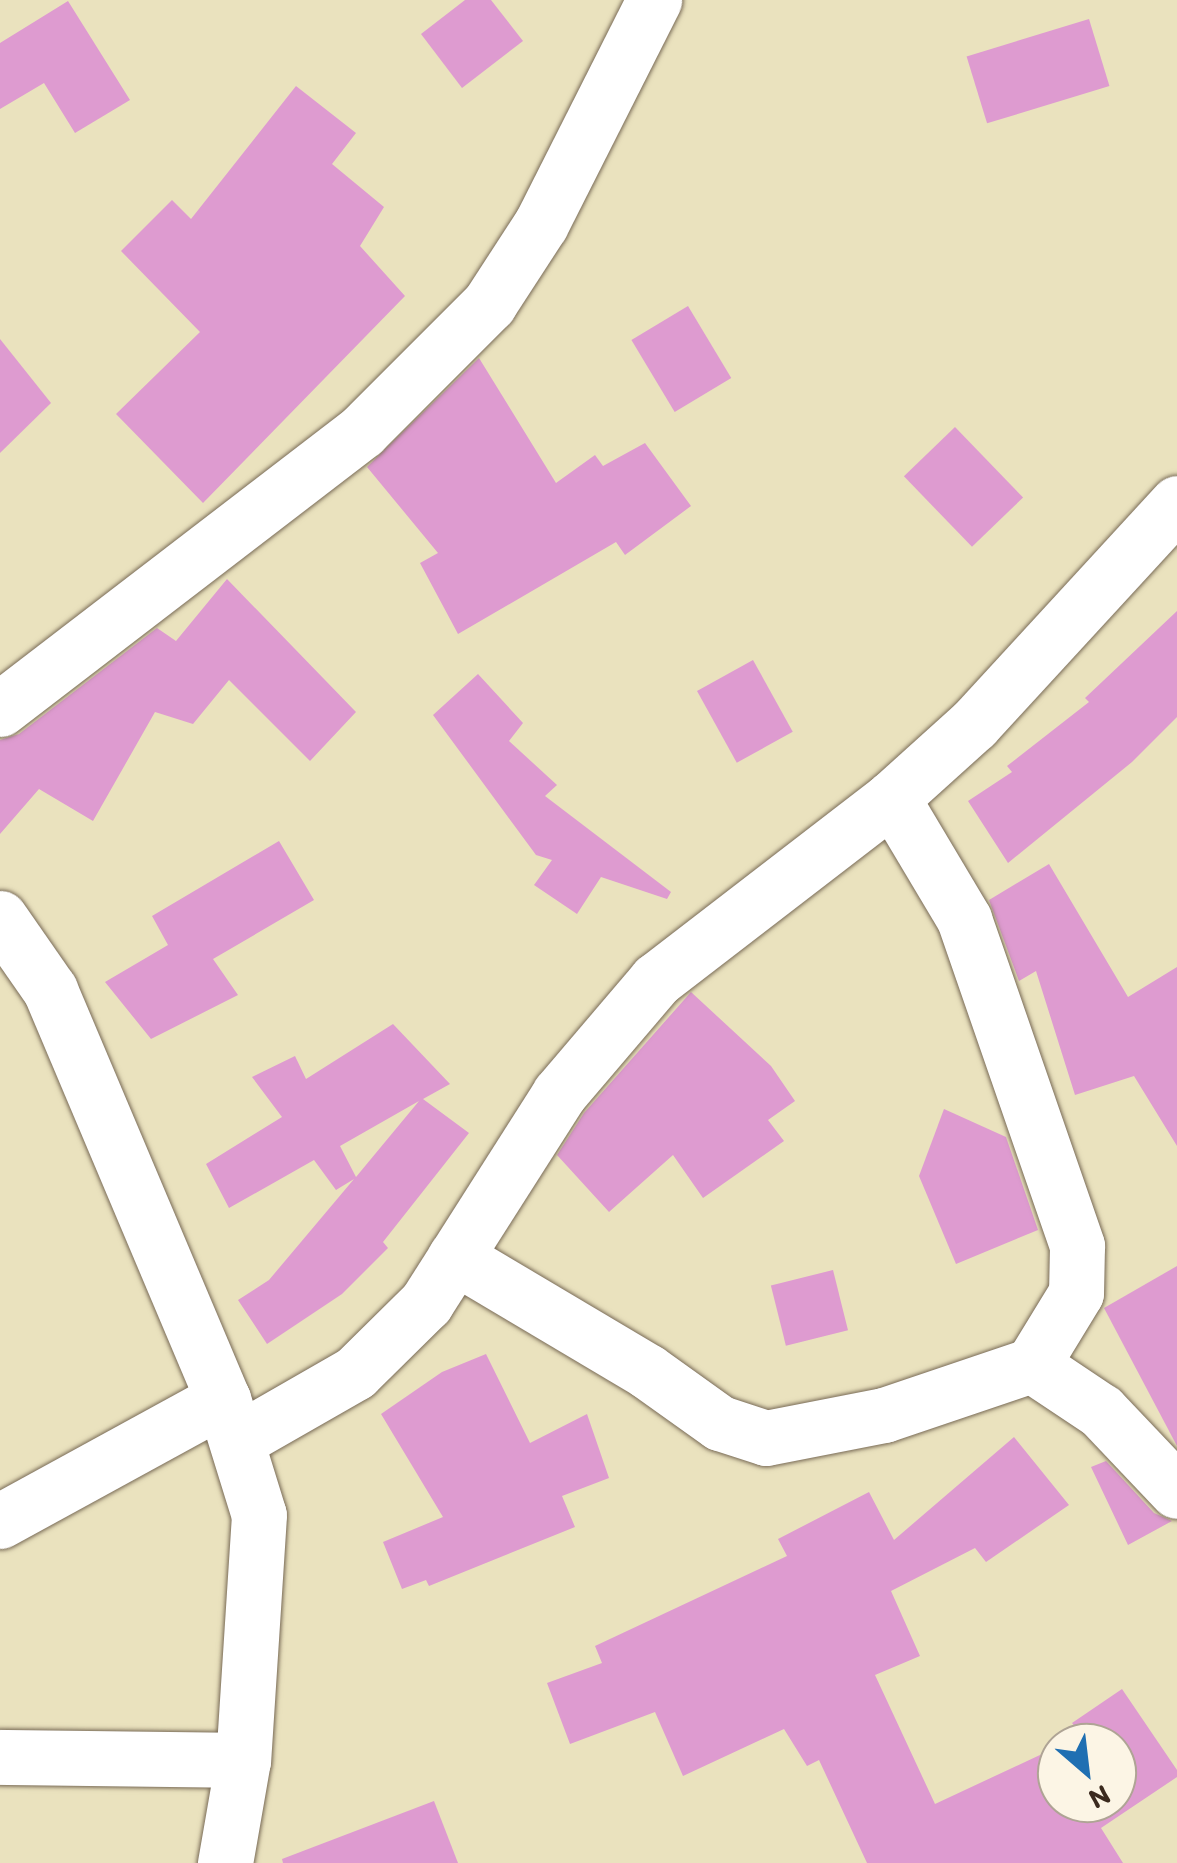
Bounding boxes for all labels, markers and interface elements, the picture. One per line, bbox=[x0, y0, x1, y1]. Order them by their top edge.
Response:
north arrow bbox=[1037, 1723, 1137, 1823]
text: N bbox=[1084, 1778, 1116, 1817]

